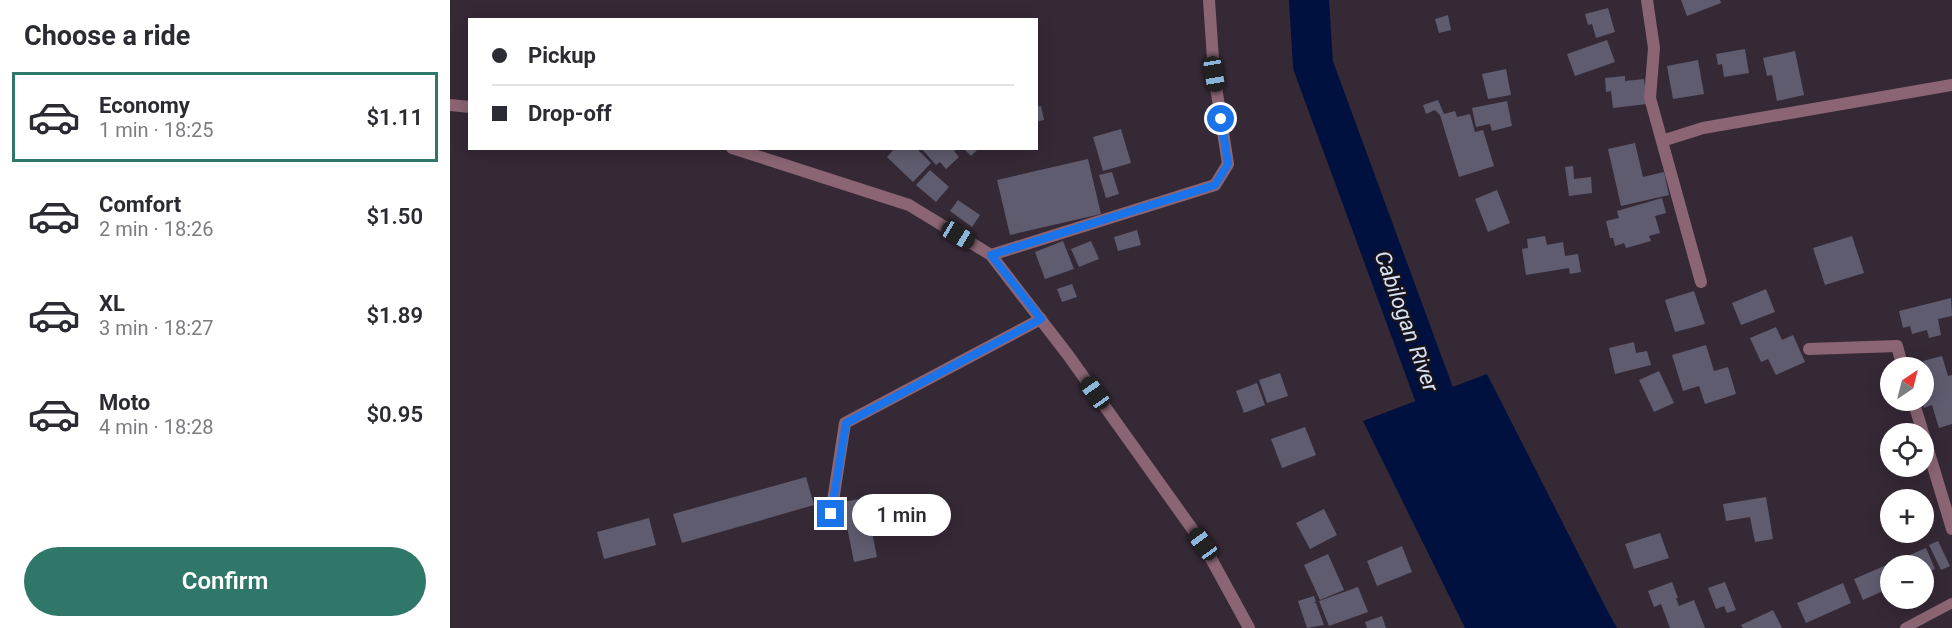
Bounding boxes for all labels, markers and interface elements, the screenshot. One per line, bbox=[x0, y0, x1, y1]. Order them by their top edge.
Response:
text: Choose a ride bbox=[24, 20, 190, 52]
text: Pickup bbox=[528, 43, 596, 68]
car bbox=[1202, 55, 1226, 93]
icon: car bbox=[27, 90, 81, 144]
text: Economy bbox=[99, 93, 190, 118]
text: Drop-off bbox=[528, 101, 612, 126]
text: $1.11 bbox=[366, 105, 423, 130]
route start bbox=[1207, 105, 1234, 132]
text: 1 min · 18:25 bbox=[99, 118, 214, 142]
icon: car bbox=[27, 189, 81, 243]
text: Comfort bbox=[99, 192, 181, 217]
text: $1.50 bbox=[366, 204, 423, 229]
text: 2 min · 18:26 bbox=[99, 217, 214, 241]
car bbox=[938, 218, 978, 252]
water label: Cabilogan River bbox=[1369, 247, 1444, 396]
icon: car bbox=[27, 288, 81, 342]
text: XL bbox=[99, 291, 125, 316]
text: $1.89 bbox=[366, 303, 423, 328]
text: 3 min · 18:27 bbox=[99, 316, 214, 340]
north arrow bbox=[1880, 357, 1934, 411]
map controls bbox=[1880, 357, 1934, 609]
car bbox=[1077, 373, 1113, 413]
icon: car bbox=[27, 387, 81, 441]
text: Moto bbox=[99, 390, 150, 415]
text: $0.95 bbox=[366, 402, 423, 427]
text: 4 min · 18:28 bbox=[99, 415, 214, 439]
button: locate bbox=[1880, 423, 1934, 477]
button: + bbox=[1880, 489, 1934, 543]
callout: 1 min bbox=[852, 493, 951, 535]
route end bbox=[817, 500, 844, 527]
text: 1 min bbox=[876, 503, 927, 527]
car bbox=[1185, 524, 1221, 564]
button: Confirm bbox=[24, 547, 426, 616]
button: − bbox=[1880, 555, 1934, 609]

